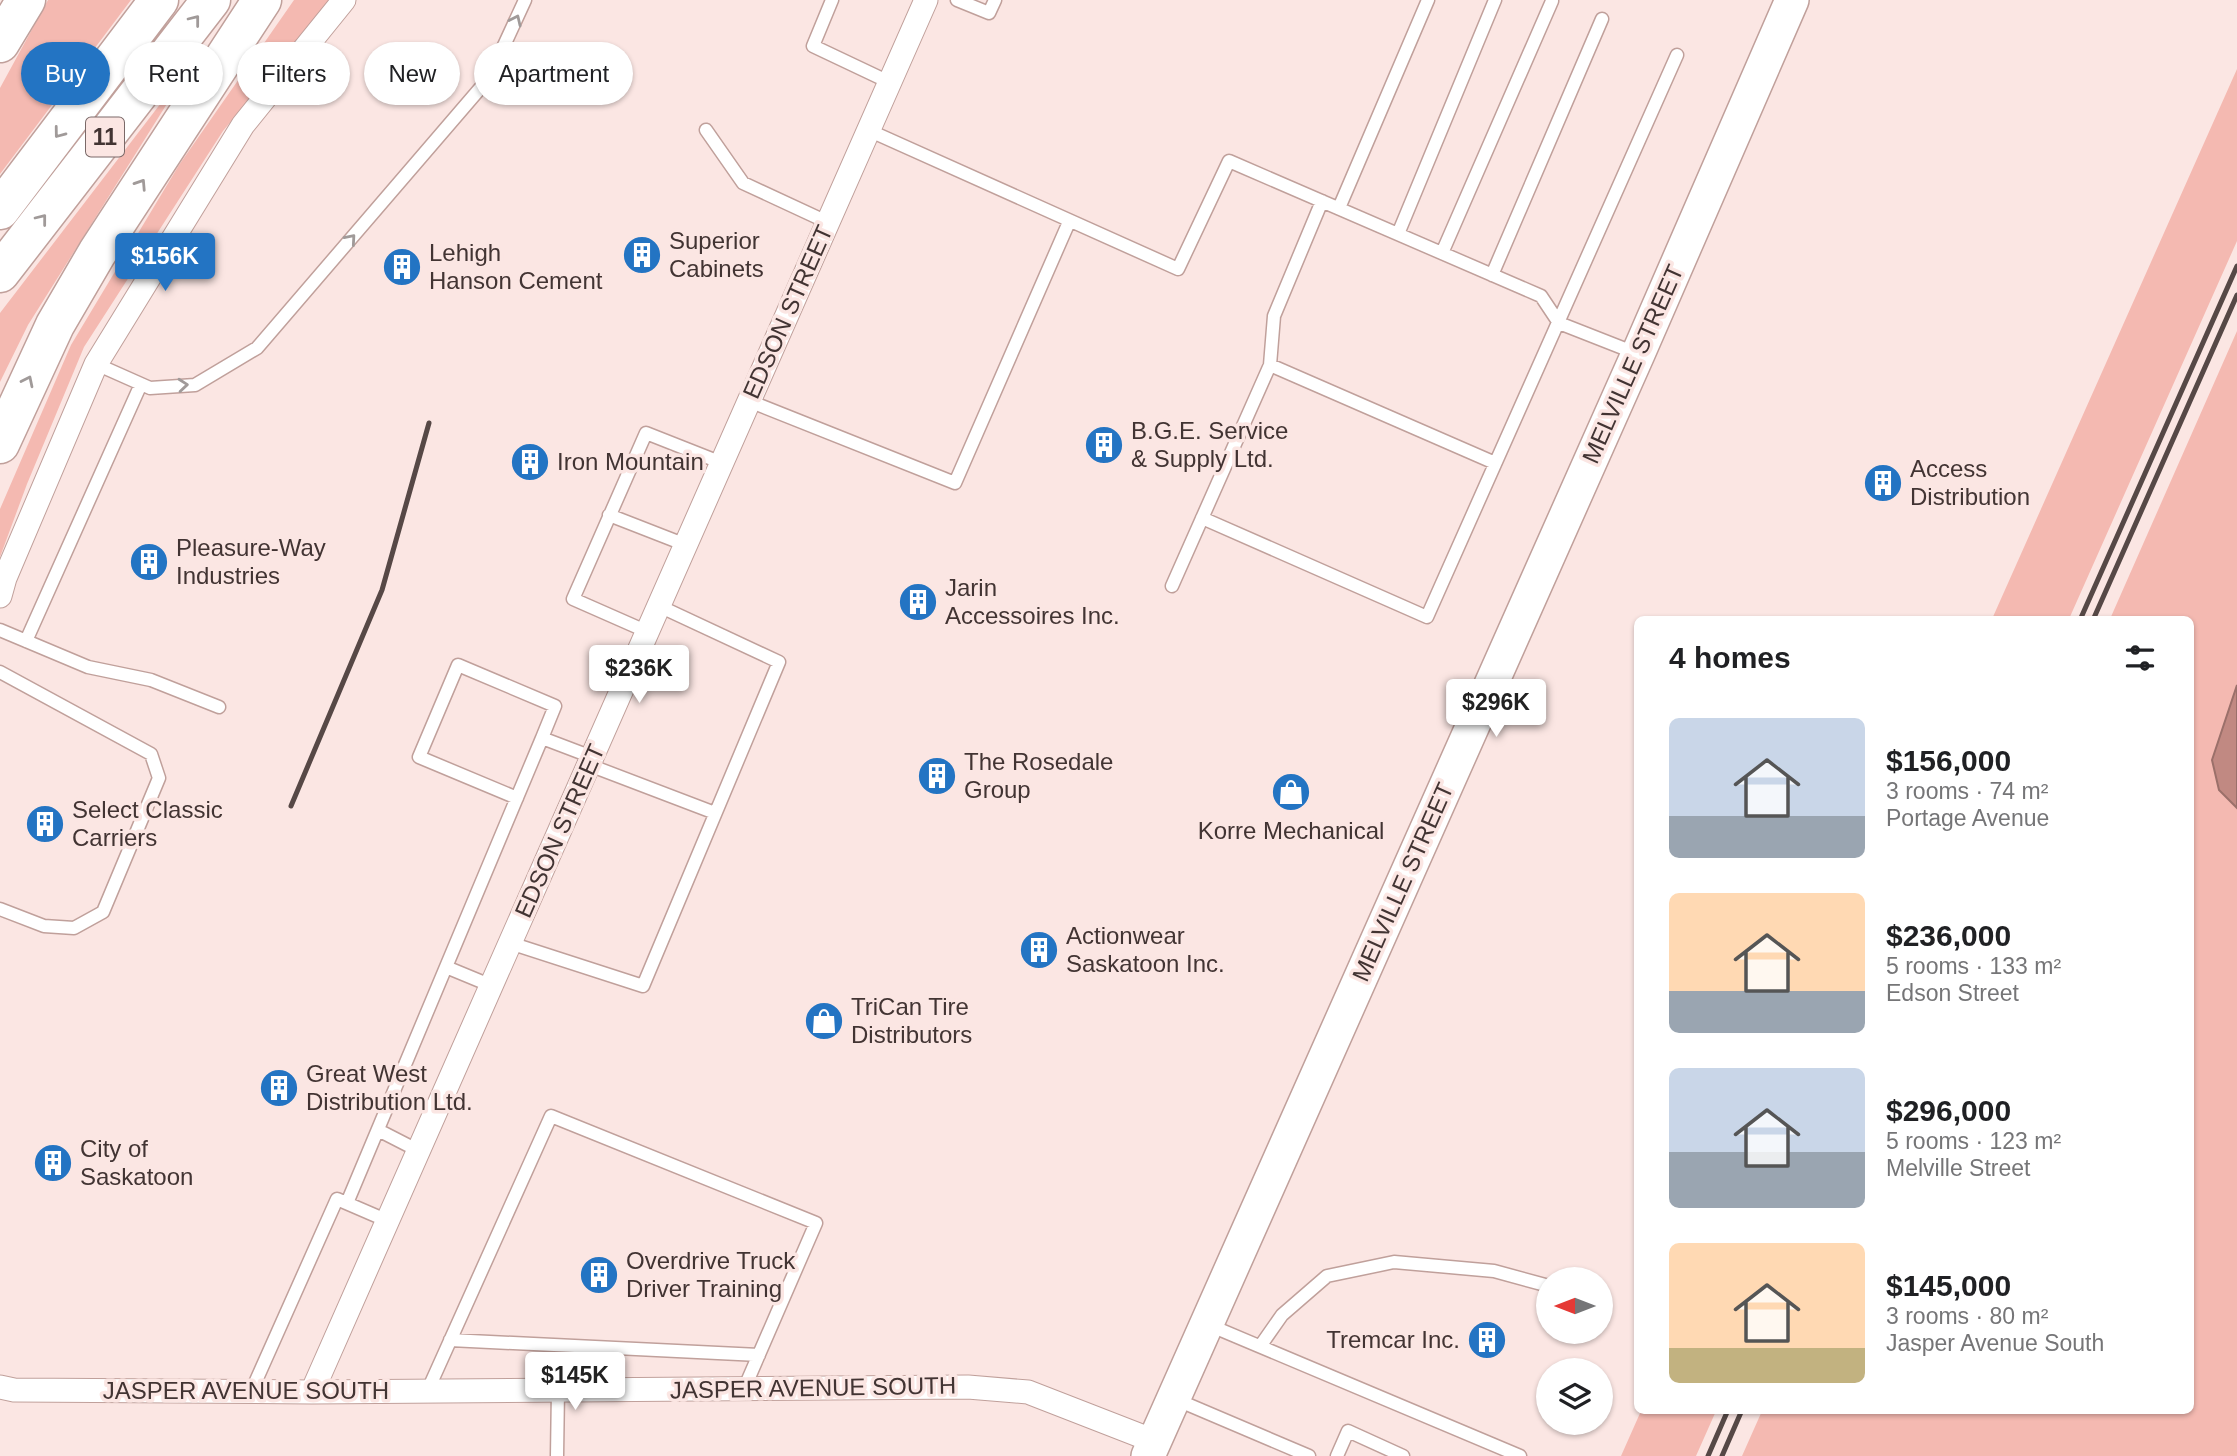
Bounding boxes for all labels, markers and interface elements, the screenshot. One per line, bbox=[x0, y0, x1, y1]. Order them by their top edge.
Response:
one-way arrow bbox=[508, 14, 522, 27]
one-way arrow bbox=[187, 15, 200, 27]
chip: Buy bbox=[21, 42, 110, 105]
chip: Rent bbox=[124, 42, 223, 105]
chip: Filters bbox=[237, 42, 350, 105]
chip: New bbox=[364, 42, 460, 105]
chip: Apartment bbox=[474, 42, 633, 105]
road number: 11 bbox=[86, 118, 124, 156]
one-way arrow bbox=[55, 125, 68, 137]
one-way arrow bbox=[132, 179, 145, 192]
one-way arrow bbox=[33, 215, 46, 227]
street label: EDSON STREET bbox=[737, 221, 838, 403]
place label: Superior Cabinets bbox=[669, 227, 764, 282]
pin: $156K bbox=[116, 233, 214, 293]
one-way arrow bbox=[343, 234, 355, 247]
building icon: Superior Cabinets bbox=[621, 234, 663, 276]
place label: Lehigh Hanson Cement bbox=[429, 239, 603, 294]
text: $156K bbox=[131, 243, 199, 269]
building icon: Lehigh Hanson Cement bbox=[381, 246, 423, 288]
street label: MELVILLE STREET bbox=[1577, 260, 1689, 467]
one-way arrow bbox=[20, 376, 34, 388]
one-way arrow bbox=[178, 378, 189, 393]
place label: B.G.E. Service & Supply Ltd. bbox=[1131, 417, 1288, 472]
building icon: B.G.E. Service & Supply Ltd. bbox=[1083, 424, 1125, 466]
building icon: Iron Mountain bbox=[509, 441, 551, 483]
place label: Iron Mountain bbox=[557, 448, 704, 475]
place label: Access Distribution bbox=[1910, 455, 2030, 510]
building icon: Access Distribution bbox=[1862, 462, 1904, 504]
place label: Pleasure-Way Industries bbox=[176, 534, 326, 589]
building icon: Pleasure-Way Industries bbox=[128, 541, 170, 583]
place label: Jarin Accessoires Inc. bbox=[945, 574, 1120, 629]
building icon: Jarin Accessoires Inc. bbox=[897, 581, 939, 623]
icon: filters bbox=[2121, 639, 2159, 677]
text: 4 homes bbox=[1669, 641, 1791, 674]
pin: $236K bbox=[590, 646, 688, 705]
text: $236K bbox=[605, 655, 673, 681]
pin: $296K bbox=[1447, 680, 1545, 739]
text: $296K bbox=[1462, 689, 1530, 715]
street label: EDSON STREET bbox=[509, 740, 610, 922]
text: $156,000 bbox=[1886, 744, 2011, 777]
icon: home bbox=[1725, 746, 1809, 830]
place label: The Rosedale Group bbox=[964, 748, 1113, 803]
building icon: The Rosedale Group bbox=[916, 755, 958, 797]
shop icon: Korre Mechanical bbox=[1270, 771, 1312, 813]
street label: MELVILLE STREET bbox=[1347, 778, 1459, 985]
text: 3 rooms · 74 m² bbox=[1886, 778, 2048, 804]
place label: Select Classic Carriers bbox=[72, 796, 223, 851]
building icon: Select Classic Carriers bbox=[24, 803, 66, 845]
text: Portage Avenue bbox=[1886, 805, 2049, 831]
place label: Korre Mechanical bbox=[1198, 817, 1384, 844]
text: $236,000 bbox=[1886, 919, 2011, 952]
icon: home bbox=[1725, 921, 1809, 1005]
place label: Actionwear Saskatoon Inc. bbox=[1066, 922, 1225, 977]
building icon: Actionwear Saskatoon Inc. bbox=[1018, 929, 1060, 971]
text: 5 rooms · 133 m² bbox=[1886, 953, 2061, 979]
text: Edson Street bbox=[1886, 980, 2019, 1006]
place label: TriCan Tire Distributors bbox=[851, 993, 972, 1048]
shop icon: TriCan Tire Distributors bbox=[803, 1000, 845, 1042]
place label: Great West Distribution Ltd. bbox=[306, 1060, 473, 1115]
building icon: Great West Distribution Ltd. bbox=[258, 1067, 300, 1109]
text: $296,000 bbox=[1886, 1094, 2011, 1127]
icon: home bbox=[1725, 1096, 1809, 1180]
text: 5 rooms · 123 m² bbox=[1886, 1128, 2061, 1154]
place label: City of Saskatoon bbox=[80, 1135, 193, 1190]
building icon: City of Saskatoon bbox=[32, 1142, 74, 1184]
text: Melville Street bbox=[1886, 1155, 2030, 1181]
place label: Overdrive Truck Driver Training bbox=[626, 1247, 796, 1302]
building icon: Overdrive Truck Driver Training bbox=[578, 1254, 620, 1296]
north arrow bbox=[1536, 1267, 1614, 1344]
map controls bbox=[1536, 1267, 1613, 1435]
text: $145,000 bbox=[1886, 1269, 2011, 1302]
icon: home bbox=[1725, 1271, 1809, 1355]
text: 3 rooms · 80 m² bbox=[1886, 1303, 2048, 1329]
building icon: Tremcar Inc. bbox=[1466, 1319, 1508, 1361]
place label: Tremcar Inc. bbox=[1326, 1326, 1460, 1353]
text: Jasper Avenue South bbox=[1886, 1330, 2104, 1356]
pin: $145K bbox=[526, 1352, 624, 1412]
button: layers bbox=[1536, 1358, 1613, 1435]
text: $145K bbox=[541, 1362, 609, 1388]
street label: JASPER AVENUE SOUTH bbox=[670, 1372, 956, 1403]
street label: JASPER AVENUE SOUTH bbox=[103, 1377, 389, 1404]

